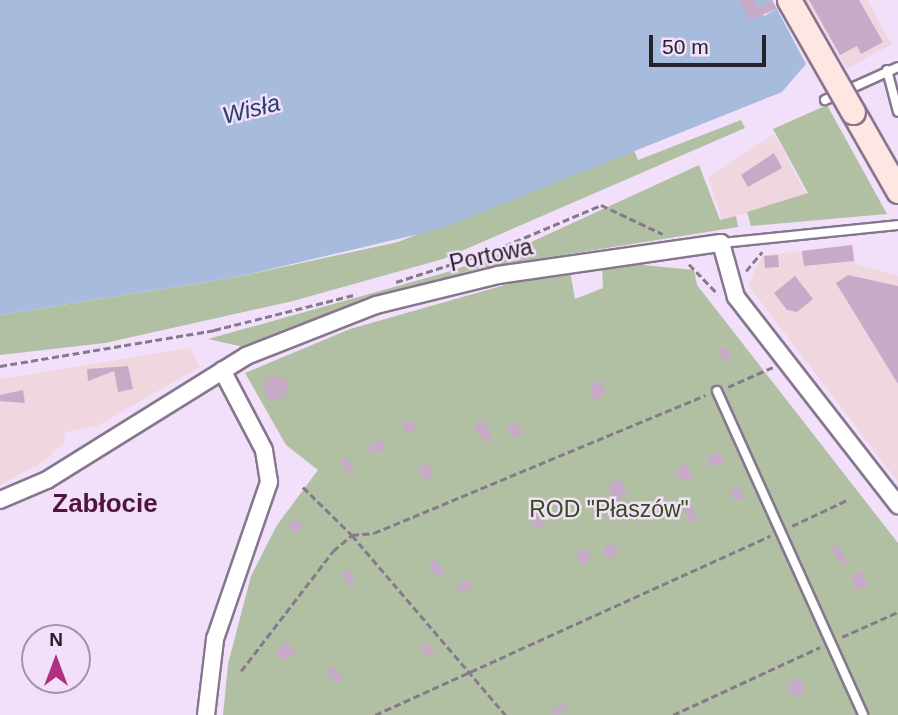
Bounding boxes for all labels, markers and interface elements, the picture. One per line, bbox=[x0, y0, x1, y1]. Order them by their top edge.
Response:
scale bar bbox=[653, 21, 770, 65]
text: 50 m bbox=[662, 35, 709, 58]
water label: Wisła bbox=[219, 88, 283, 130]
street label: Portowa bbox=[447, 233, 535, 277]
district label: Zabłocie bbox=[52, 488, 158, 520]
park label: ROD "Płaszów" bbox=[529, 495, 689, 523]
north arrow bbox=[21, 624, 91, 694]
text: N bbox=[49, 629, 63, 650]

